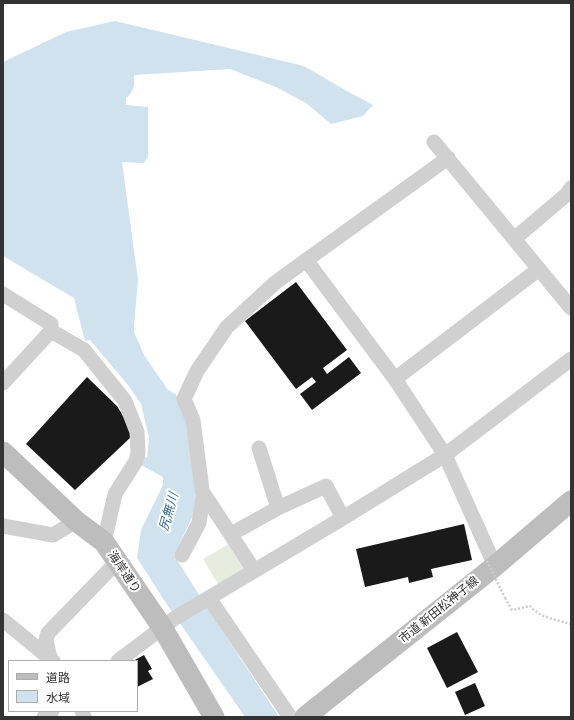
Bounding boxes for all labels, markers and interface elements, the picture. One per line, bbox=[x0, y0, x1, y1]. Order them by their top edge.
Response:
water label: 尻無川 bbox=[156, 491, 182, 533]
street label: 海岸通り bbox=[105, 548, 143, 596]
street label: 市道 新田松神子線 bbox=[396, 574, 482, 646]
legend bbox=[8, 660, 138, 712]
text: 道路 bbox=[46, 672, 70, 684]
text: 水域 bbox=[46, 692, 70, 704]

